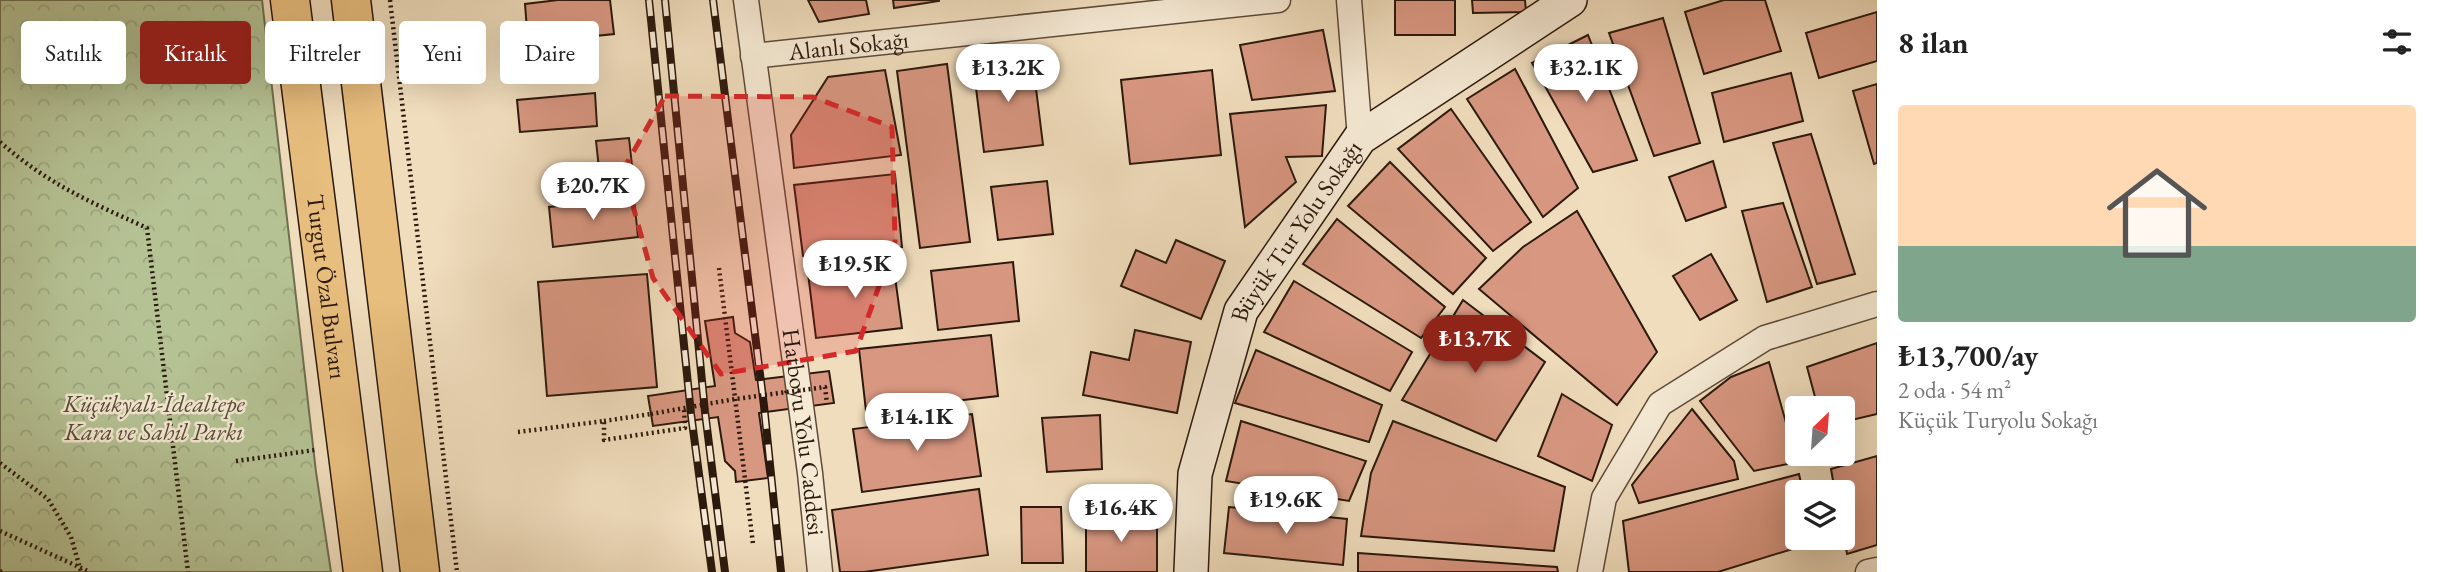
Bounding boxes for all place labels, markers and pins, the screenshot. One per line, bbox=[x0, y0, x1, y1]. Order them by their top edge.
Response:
pin: ₺13.2K bbox=[951, 44, 1065, 104]
pin: ₺32.1K bbox=[1529, 44, 1643, 104]
pin: ₺20.7K bbox=[536, 162, 650, 222]
pin: ₺19.5K bbox=[798, 240, 912, 300]
pin: ₺13.7K bbox=[1418, 316, 1532, 375]
pin: ₺14.1K bbox=[860, 393, 974, 453]
pin: ₺19.6K bbox=[1229, 476, 1343, 536]
pin: ₺16.4K bbox=[1064, 484, 1178, 544]

